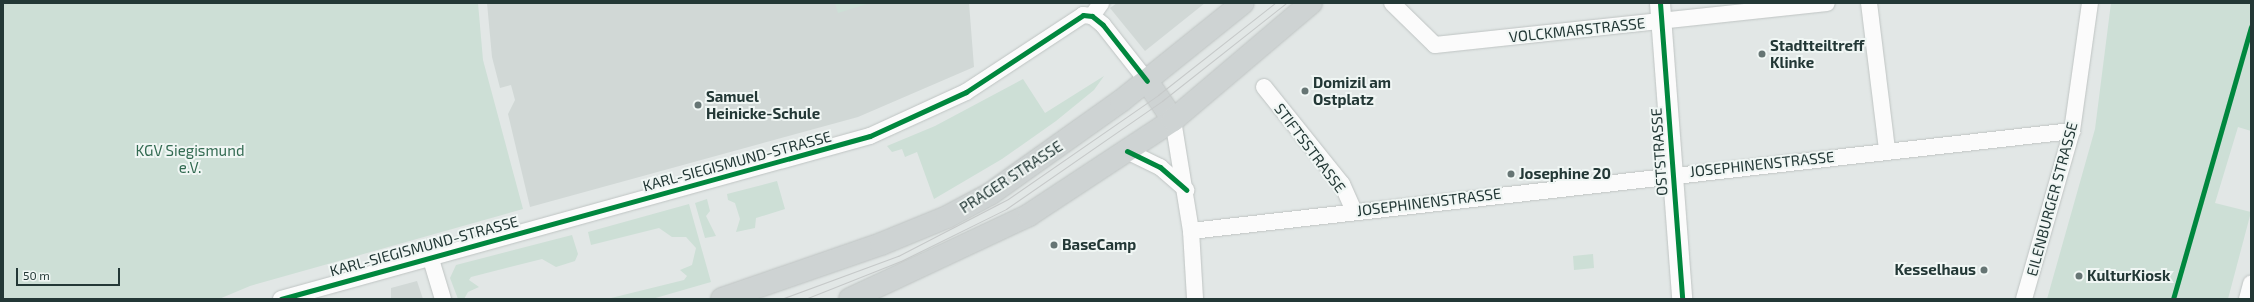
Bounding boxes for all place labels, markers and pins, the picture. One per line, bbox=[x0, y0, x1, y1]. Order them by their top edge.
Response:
place label: Stadtteiltreff Klinke bbox=[1770, 36, 1864, 71]
marker: Stadtteiltreff Klinke bbox=[1757, 49, 1767, 59]
place label: Domizil am Ostplatz bbox=[1313, 73, 1391, 108]
marker: Domizil am Ostplatz bbox=[1300, 86, 1310, 96]
place label: Samuel Heinicke-Schule bbox=[706, 87, 820, 122]
marker: Samuel Heinicke-Schule bbox=[693, 100, 703, 110]
place label: Josephine 20 bbox=[1519, 165, 1611, 183]
marker: Josephine 20 bbox=[1506, 169, 1516, 179]
place label: BaseCamp bbox=[1062, 236, 1136, 254]
marker: BaseCamp bbox=[1049, 240, 1059, 250]
place label: Kesselhaus bbox=[1895, 261, 1976, 279]
marker: Kesselhaus bbox=[1979, 265, 1989, 275]
place label: KulturKiosk bbox=[2087, 267, 2170, 285]
marker: KulturKiosk bbox=[2074, 271, 2084, 281]

